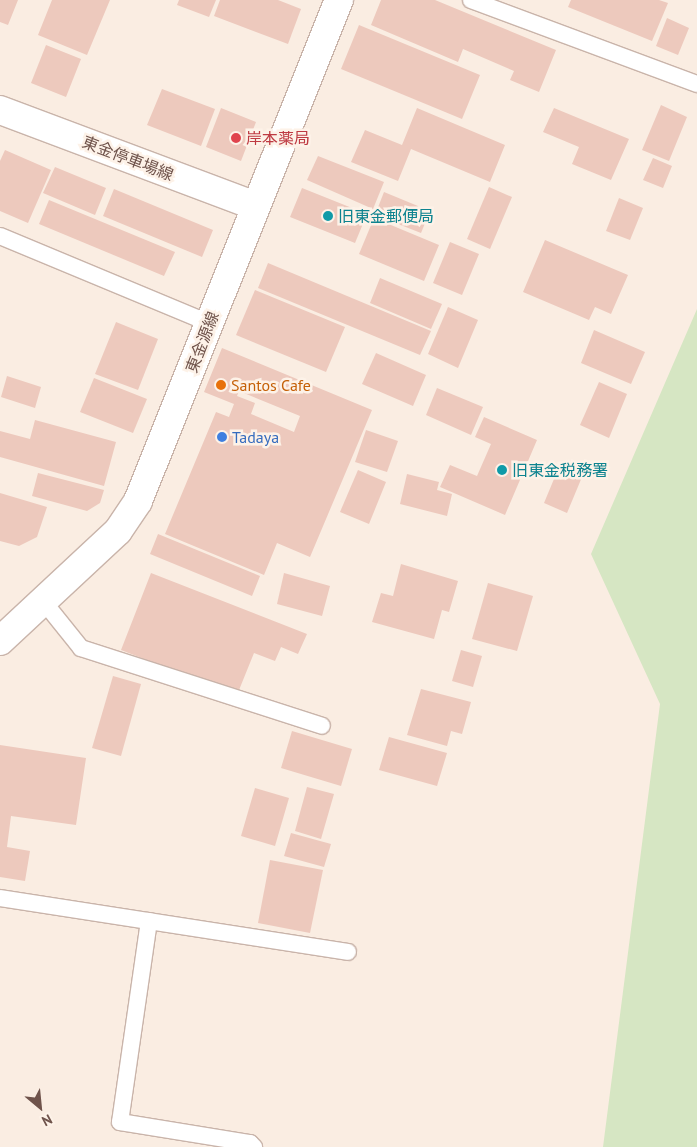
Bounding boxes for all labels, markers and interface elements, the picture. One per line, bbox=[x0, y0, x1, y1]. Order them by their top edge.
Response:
place label: 岸本薬局 bbox=[246, 128, 310, 148]
street label: 東金停車場線 bbox=[80, 132, 176, 184]
marker: 岸本薬局 bbox=[230, 132, 242, 144]
place label: 旧東金郵便局 bbox=[338, 206, 434, 226]
marker: 旧東金郵便局 bbox=[322, 210, 334, 222]
street label: 東金源線 bbox=[182, 309, 222, 375]
place label: Santos Cafe bbox=[231, 375, 311, 395]
marker: Santos Cafe bbox=[215, 379, 227, 391]
place label: Tadaya bbox=[232, 427, 279, 447]
marker: Tadaya bbox=[216, 431, 228, 443]
place label: 旧東金税務署 bbox=[512, 460, 608, 480]
marker: 旧東金税務署 bbox=[496, 464, 508, 476]
north arrow bbox=[15, 1082, 65, 1132]
text: N bbox=[39, 1110, 55, 1130]

